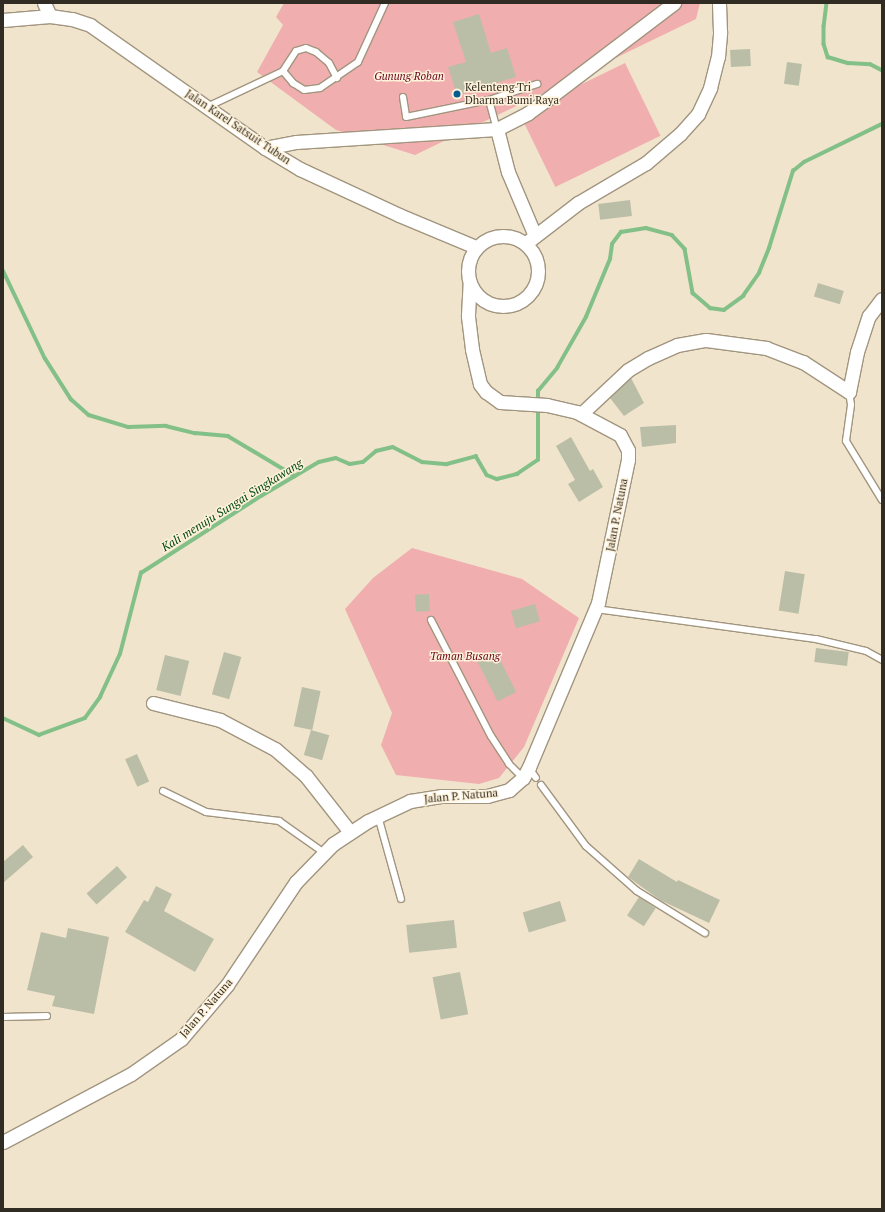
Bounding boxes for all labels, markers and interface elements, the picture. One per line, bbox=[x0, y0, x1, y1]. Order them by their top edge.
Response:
park label: Gunung Roban bbox=[374, 69, 444, 83]
place label: Kelenteng Tri Dharma Bumi Raya bbox=[465, 81, 559, 107]
street label: Jalan Karel Satsuit Tubun bbox=[183, 87, 293, 167]
marker: Kelenteng Tri Dharma Bumi Raya bbox=[452, 89, 462, 99]
water label: Kali menuju Sungai Singkawang bbox=[159, 456, 305, 554]
street label: Jalan P. Natuna bbox=[603, 477, 631, 553]
park label: Taman Busang bbox=[430, 649, 500, 663]
street label: Jalan P. Natuna bbox=[423, 786, 499, 806]
street label: Jalan P. Natuna bbox=[177, 976, 235, 1040]

